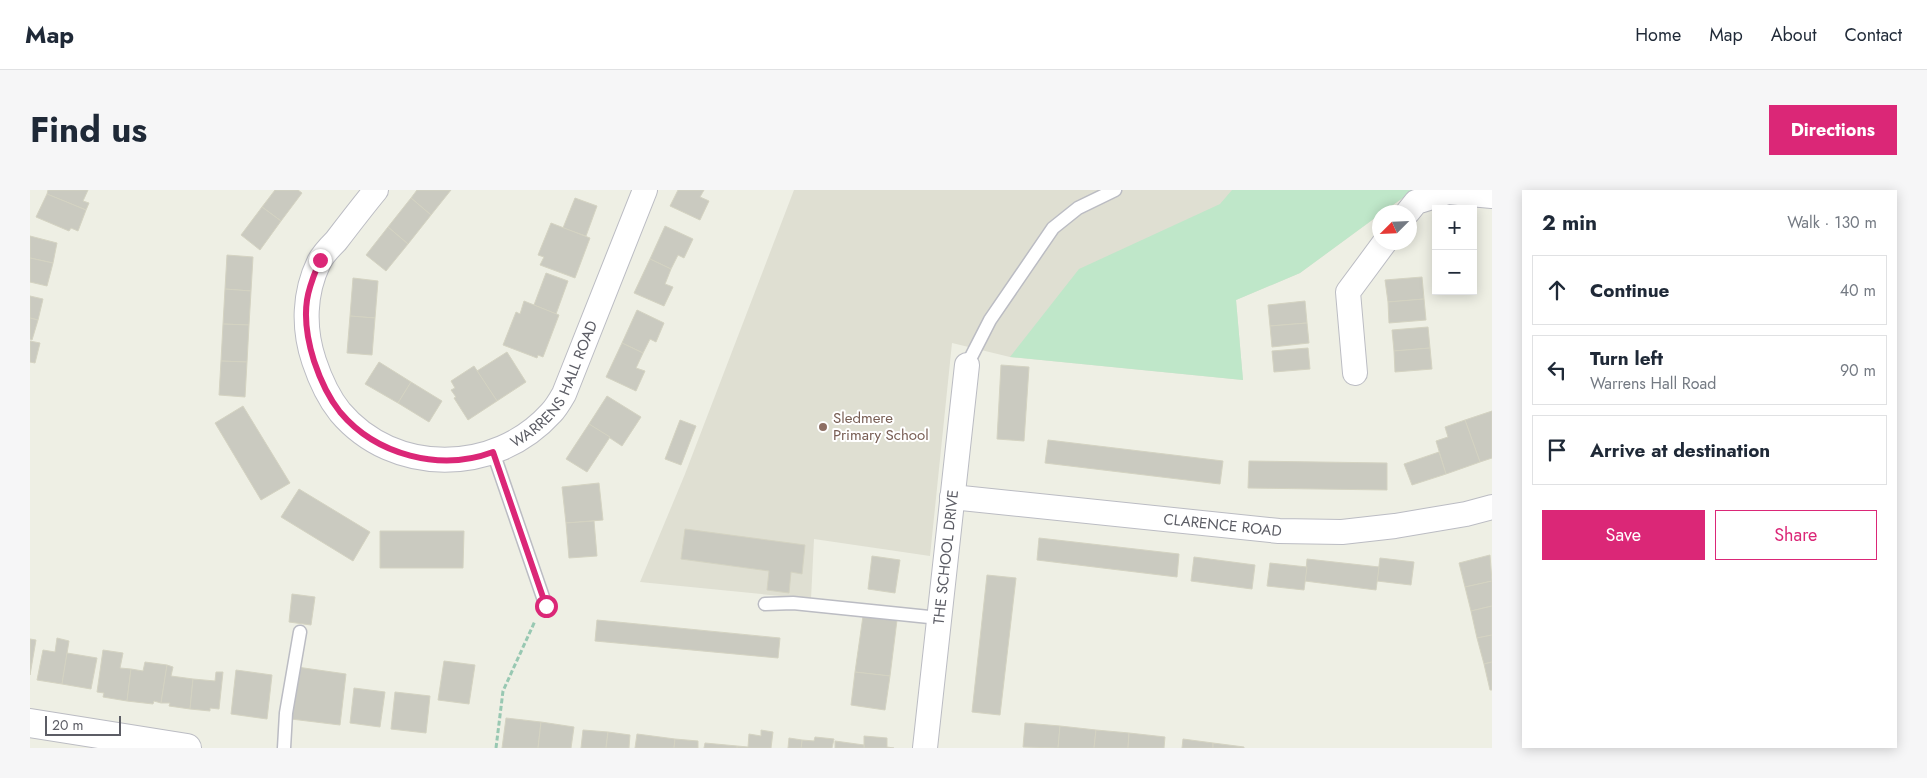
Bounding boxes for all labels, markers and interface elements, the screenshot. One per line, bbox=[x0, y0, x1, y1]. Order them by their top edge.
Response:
text: Map bbox=[25, 17, 74, 52]
text: Home bbox=[1635, 22, 1681, 48]
text: Map bbox=[1709, 22, 1743, 48]
text: About bbox=[1771, 22, 1816, 48]
text: Contact bbox=[1844, 22, 1902, 48]
text: Find us bbox=[30, 105, 147, 155]
button: Directions bbox=[1769, 105, 1897, 155]
north arrow bbox=[1372, 205, 1417, 250]
map controls bbox=[1432, 205, 1477, 295]
button: + bbox=[1432, 205, 1477, 250]
text: 2 min bbox=[1542, 208, 1597, 238]
text: Walk · 130 m bbox=[1787, 211, 1877, 234]
route end bbox=[309, 249, 332, 272]
button: − bbox=[1432, 250, 1477, 295]
icon: ahead bbox=[1543, 276, 1571, 304]
text: Continue bbox=[1590, 277, 1669, 304]
text: 40 m bbox=[1840, 279, 1876, 302]
street label: WARRENS HALL ROAD bbox=[506, 317, 603, 453]
text: Turn left bbox=[1590, 345, 1663, 372]
icon: left bbox=[1543, 356, 1571, 384]
text: 90 m bbox=[1840, 359, 1876, 382]
text: Warrens Hall Road bbox=[1590, 372, 1716, 395]
place label: Sledmere Primary School bbox=[833, 407, 929, 446]
marker: Sledmere Primary School bbox=[817, 421, 829, 433]
icon: arrive bbox=[1543, 436, 1571, 464]
text: Arrive at destination bbox=[1590, 437, 1770, 464]
street label: THE SCHOOL DRIVE bbox=[928, 489, 964, 626]
street label: CLARENCE ROAD bbox=[1162, 508, 1283, 542]
button: Save bbox=[1542, 510, 1705, 560]
button: Share bbox=[1715, 510, 1877, 560]
route start bbox=[535, 595, 558, 618]
scale bar bbox=[45, 713, 121, 736]
text: 20 m bbox=[52, 715, 84, 735]

